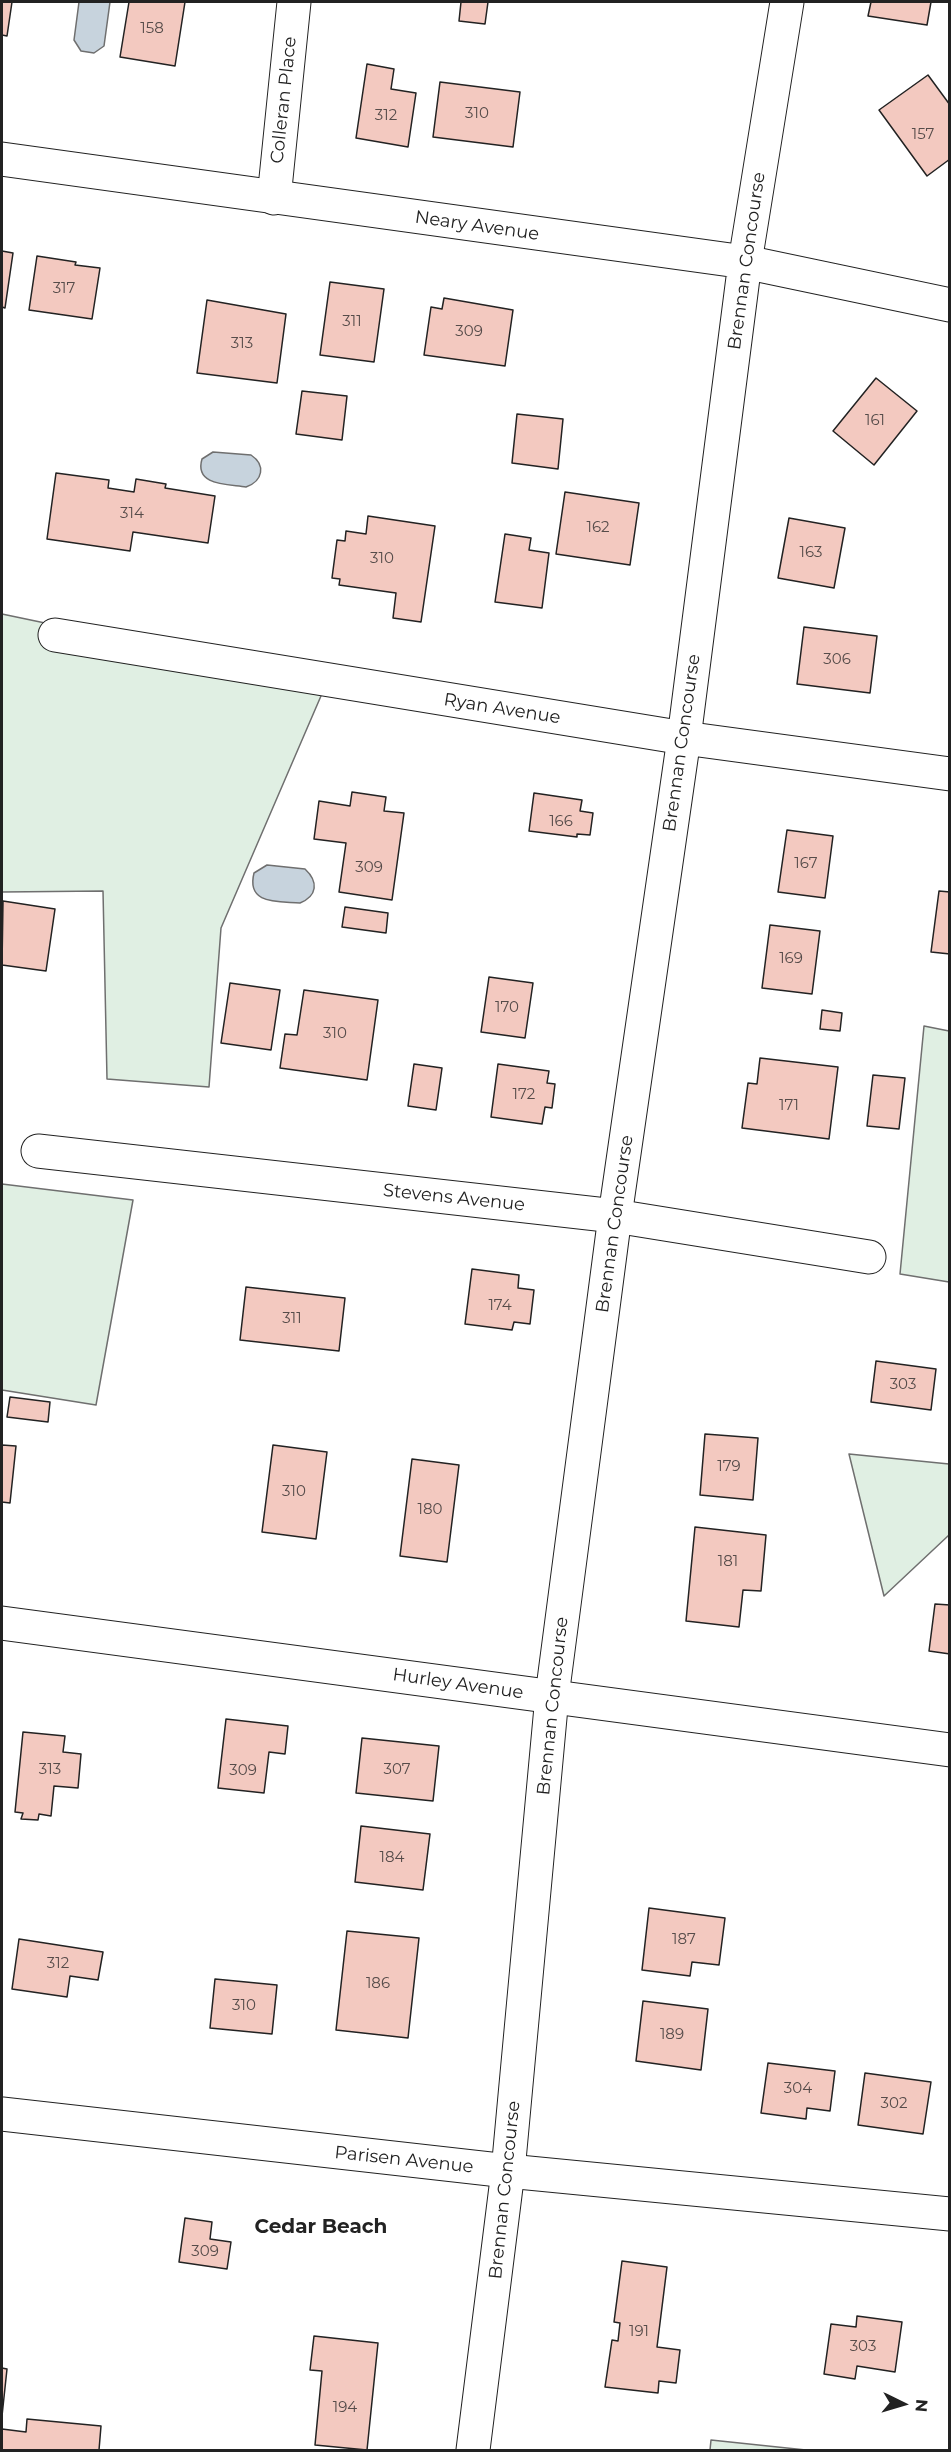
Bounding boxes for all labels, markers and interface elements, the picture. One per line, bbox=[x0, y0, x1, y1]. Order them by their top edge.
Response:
house number: 158 bbox=[140, 20, 164, 38]
street label: Colleran Place bbox=[267, 36, 301, 164]
house number: 310 bbox=[465, 105, 489, 123]
house number: 312 bbox=[375, 107, 397, 125]
house number: 157 bbox=[912, 126, 934, 144]
street label: Brennan Concourse bbox=[724, 171, 770, 351]
street label: Neary Avenue bbox=[413, 207, 541, 245]
house number: 317 bbox=[53, 280, 75, 298]
house number: 311 bbox=[342, 313, 362, 331]
house number: 309 bbox=[455, 323, 483, 341]
house number: 313 bbox=[231, 335, 253, 353]
house number: 161 bbox=[865, 412, 885, 430]
house number: 314 bbox=[120, 505, 144, 523]
house number: 162 bbox=[586, 519, 610, 537]
house number: 163 bbox=[799, 544, 823, 562]
house number: 310 bbox=[370, 550, 394, 568]
house number: 306 bbox=[823, 651, 851, 669]
street label: Brennan Concourse bbox=[659, 653, 705, 833]
street label: Ryan Avenue bbox=[442, 689, 562, 729]
house number: 166 bbox=[549, 813, 573, 831]
house number: 167 bbox=[794, 855, 818, 873]
house number: 309 bbox=[355, 859, 383, 877]
house number: 169 bbox=[779, 950, 803, 968]
house number: 170 bbox=[495, 999, 519, 1017]
house number: 310 bbox=[323, 1025, 347, 1043]
house number: 172 bbox=[513, 1086, 535, 1104]
house number: 171 bbox=[779, 1097, 799, 1115]
street label: Brennan Concourse bbox=[592, 1134, 638, 1314]
street label: Stevens Avenue bbox=[382, 1180, 526, 1216]
house number: 174 bbox=[488, 1297, 512, 1315]
house number: 311 bbox=[282, 1310, 302, 1328]
house number: 303 bbox=[890, 1376, 916, 1394]
house number: 179 bbox=[717, 1458, 741, 1476]
house number: 310 bbox=[282, 1483, 306, 1501]
house number: 180 bbox=[418, 1501, 442, 1519]
house number: 181 bbox=[718, 1553, 738, 1571]
street label: Brennan Concourse bbox=[533, 1616, 573, 1796]
street label: Hurley Avenue bbox=[391, 1664, 525, 1704]
house number: 313 bbox=[39, 1761, 61, 1779]
house number: 307 bbox=[383, 1761, 411, 1779]
house number: 309 bbox=[229, 1762, 257, 1780]
house number: 184 bbox=[380, 1849, 404, 1867]
house number: 187 bbox=[672, 1931, 696, 1949]
house number: 312 bbox=[47, 1955, 69, 1973]
house number: 186 bbox=[366, 1975, 390, 1993]
house number: 310 bbox=[232, 1997, 256, 2015]
house number: 189 bbox=[660, 2026, 684, 2044]
house number: 304 bbox=[784, 2080, 812, 2098]
house number: 302 bbox=[881, 2095, 907, 2113]
street label: Brennan Concourse bbox=[485, 2100, 525, 2280]
street label: Parisen Avenue bbox=[333, 2142, 475, 2178]
district label: Cedar Beach bbox=[255, 2215, 387, 2239]
house number: 309 bbox=[191, 2243, 219, 2261]
house number: 191 bbox=[629, 2323, 649, 2341]
house number: 303 bbox=[850, 2338, 876, 2356]
north arrow bbox=[873, 2374, 933, 2434]
text: N bbox=[911, 2398, 931, 2413]
house number: 194 bbox=[333, 2399, 357, 2417]

